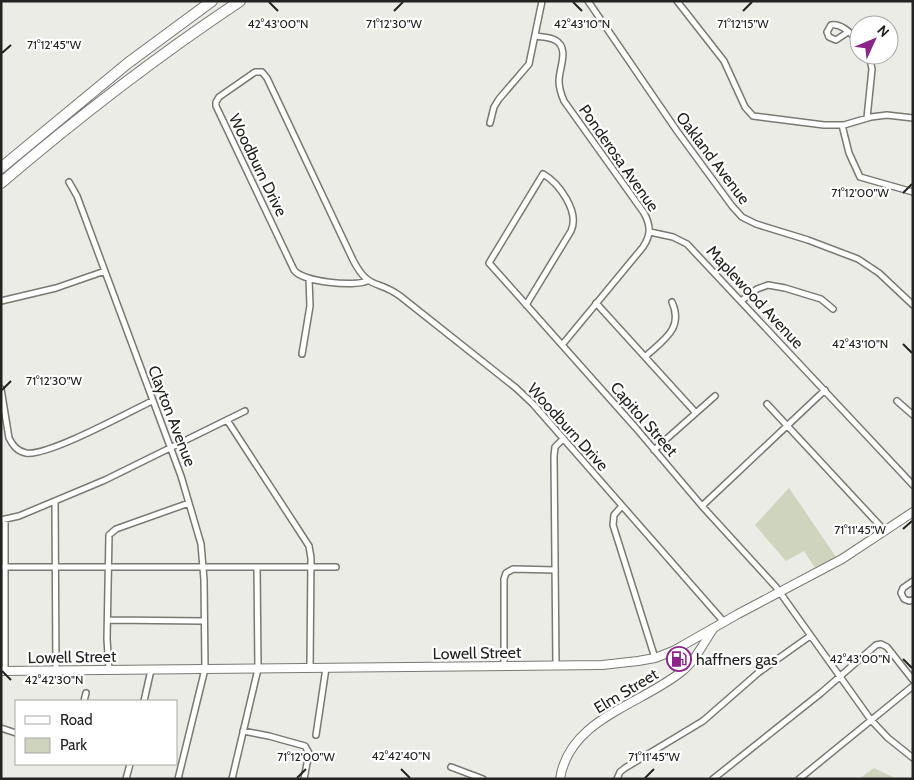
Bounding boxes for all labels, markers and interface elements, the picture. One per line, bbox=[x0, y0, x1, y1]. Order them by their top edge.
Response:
north arrow bbox=[849, 15, 899, 65]
text: 42°43'00"N bbox=[248, 16, 308, 31]
text: 71°12'30"W bbox=[366, 16, 423, 31]
text: 42°43'10"N bbox=[554, 16, 610, 31]
text: 71°12'15"W bbox=[717, 16, 769, 31]
text: N bbox=[873, 21, 893, 41]
text: 71°12'45"W bbox=[27, 37, 82, 52]
street label: Ponderosa Avenue bbox=[575, 101, 663, 215]
street label: Oakland Avenue bbox=[672, 108, 754, 208]
street label: Woodburn Drive bbox=[225, 111, 291, 219]
text: 71°12'00"W bbox=[831, 185, 889, 200]
street label: Maplewood Avenue bbox=[702, 242, 808, 352]
text: 42°43'10"N bbox=[832, 336, 888, 351]
street label: Clayton Avenue bbox=[144, 363, 200, 469]
text: 71°12'30"W bbox=[26, 373, 83, 388]
street label: Capitol Street bbox=[606, 378, 682, 461]
street label: Woodburn Drive bbox=[524, 379, 612, 475]
text: 71°11'45"W bbox=[834, 522, 887, 537]
street label: Lowell Street bbox=[433, 643, 522, 663]
fuel station icon: haffners gas bbox=[666, 646, 692, 672]
street label: Lowell Street bbox=[28, 647, 117, 667]
place label: haffners gas bbox=[696, 650, 778, 669]
text: 42°43'00"N bbox=[830, 651, 890, 666]
street label: Elm Street bbox=[591, 664, 662, 718]
text: 42°42'30"N bbox=[25, 672, 83, 687]
legend bbox=[15, 700, 178, 765]
text: Road bbox=[60, 711, 93, 729]
text: Park bbox=[60, 736, 87, 754]
text: 42°42'40"N bbox=[371, 748, 431, 763]
text: 71°12'00"W bbox=[277, 749, 335, 764]
text: 71°11'45"W bbox=[628, 749, 681, 764]

